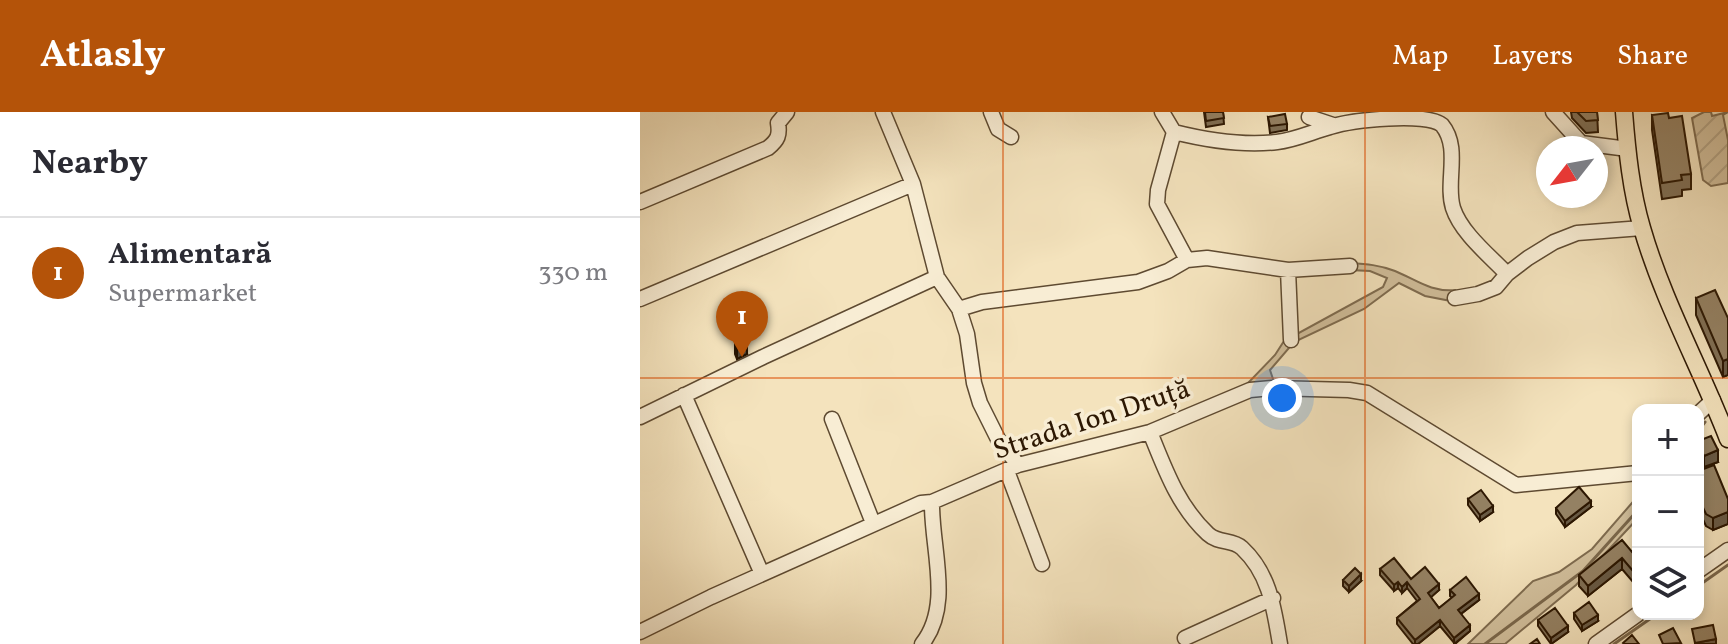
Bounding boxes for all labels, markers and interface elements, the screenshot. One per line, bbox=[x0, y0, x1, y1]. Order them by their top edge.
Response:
text: Atlasly bbox=[40, 30, 166, 83]
text: Map bbox=[1392, 37, 1448, 76]
text: Layers bbox=[1492, 37, 1573, 76]
text: Share bbox=[1617, 37, 1688, 76]
north arrow bbox=[1536, 136, 1608, 208]
text: Nearby bbox=[32, 141, 148, 188]
text: Alimentară bbox=[108, 234, 272, 276]
text: 1 bbox=[53, 255, 63, 291]
text: 330 m bbox=[538, 255, 608, 291]
text: Supermarket bbox=[108, 276, 257, 312]
pin: 1 bbox=[716, 291, 768, 357]
street label: Strada Ion Druță bbox=[988, 370, 1195, 471]
your location bbox=[1262, 378, 1302, 418]
map controls bbox=[1632, 404, 1704, 620]
button: + bbox=[1632, 404, 1704, 476]
button: − bbox=[1632, 476, 1704, 548]
button: layers bbox=[1632, 548, 1704, 620]

